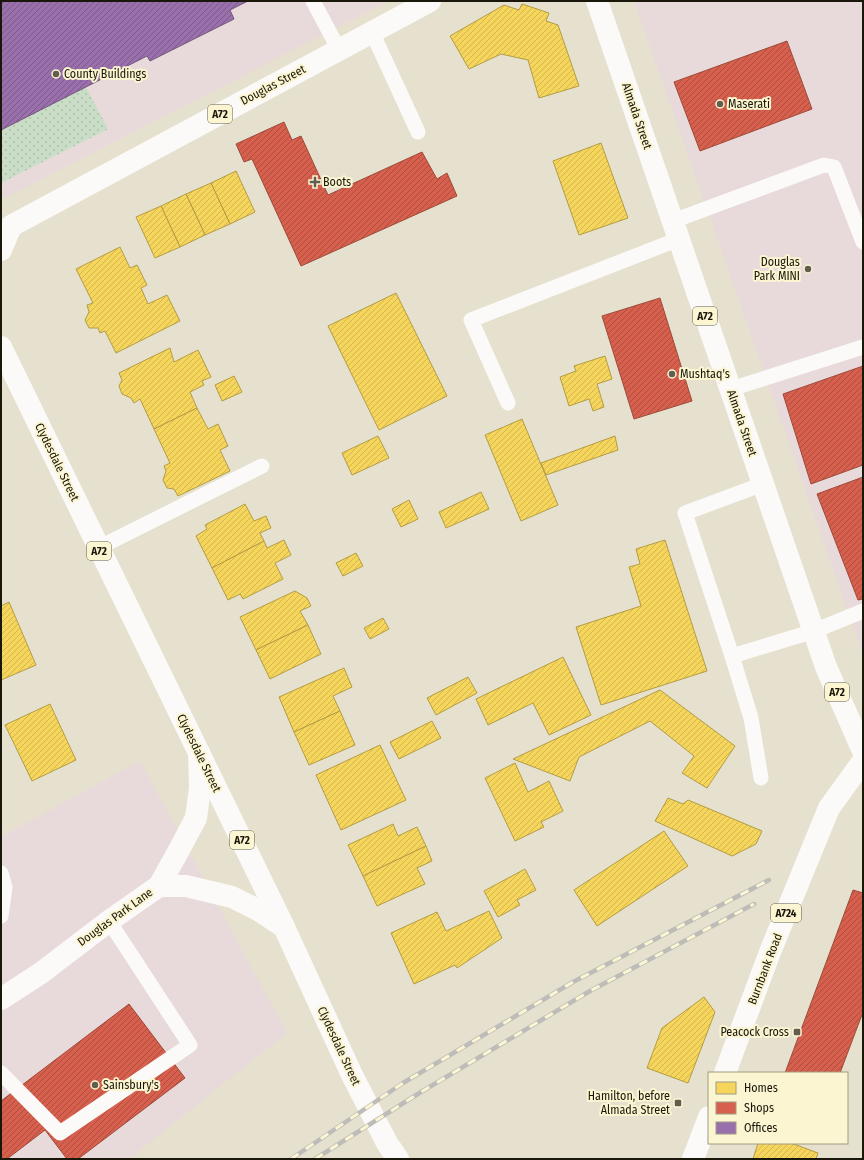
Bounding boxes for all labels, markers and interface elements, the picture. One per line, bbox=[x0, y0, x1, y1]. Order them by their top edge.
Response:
street label: Douglas Street bbox=[238, 62, 308, 108]
place label: County Buildings bbox=[64, 67, 146, 81]
marker: County Buildings bbox=[51, 69, 61, 79]
street label: Almada Street bbox=[619, 81, 655, 151]
place label: Maserati bbox=[728, 97, 770, 111]
marker: Maserati bbox=[715, 99, 725, 109]
road number: A72 bbox=[208, 105, 232, 123]
place label: Boots bbox=[323, 175, 351, 189]
marker: Boots bbox=[310, 177, 320, 187]
place label: Douglas Park MINI bbox=[754, 255, 800, 283]
marker: Douglas Park MINI bbox=[803, 264, 813, 274]
road number: A72 bbox=[693, 307, 717, 325]
place label: Mushtaq's bbox=[680, 367, 730, 381]
marker: Mushtaq's bbox=[667, 369, 677, 379]
street label: Almada Street bbox=[724, 388, 760, 458]
street label: Clydesdale Street bbox=[32, 421, 82, 503]
road number: A72 bbox=[87, 542, 111, 560]
road number: A72 bbox=[825, 683, 849, 701]
street label: Clydesdale Street bbox=[174, 712, 224, 794]
road number: A72 bbox=[230, 831, 254, 849]
street label: Douglas Park Lane bbox=[75, 885, 155, 949]
road number: A724 bbox=[771, 904, 801, 922]
street label: Burnbank Road bbox=[745, 931, 785, 1007]
street label: Clydesdale Street bbox=[315, 1004, 363, 1088]
place label: Peacock Cross bbox=[720, 1025, 789, 1039]
marker: Peacock Cross bbox=[792, 1027, 802, 1037]
legend bbox=[708, 1072, 848, 1144]
place label: Sainsbury's bbox=[103, 1078, 159, 1092]
marker: Sainsbury's bbox=[90, 1080, 100, 1090]
text: Homes bbox=[744, 1081, 778, 1095]
place label: Hamilton, before Almada Street bbox=[588, 1089, 670, 1117]
marker: Hamilton, before Almada Street bbox=[673, 1098, 683, 1108]
text: Shops bbox=[744, 1101, 774, 1115]
text: Offices bbox=[744, 1121, 777, 1135]

